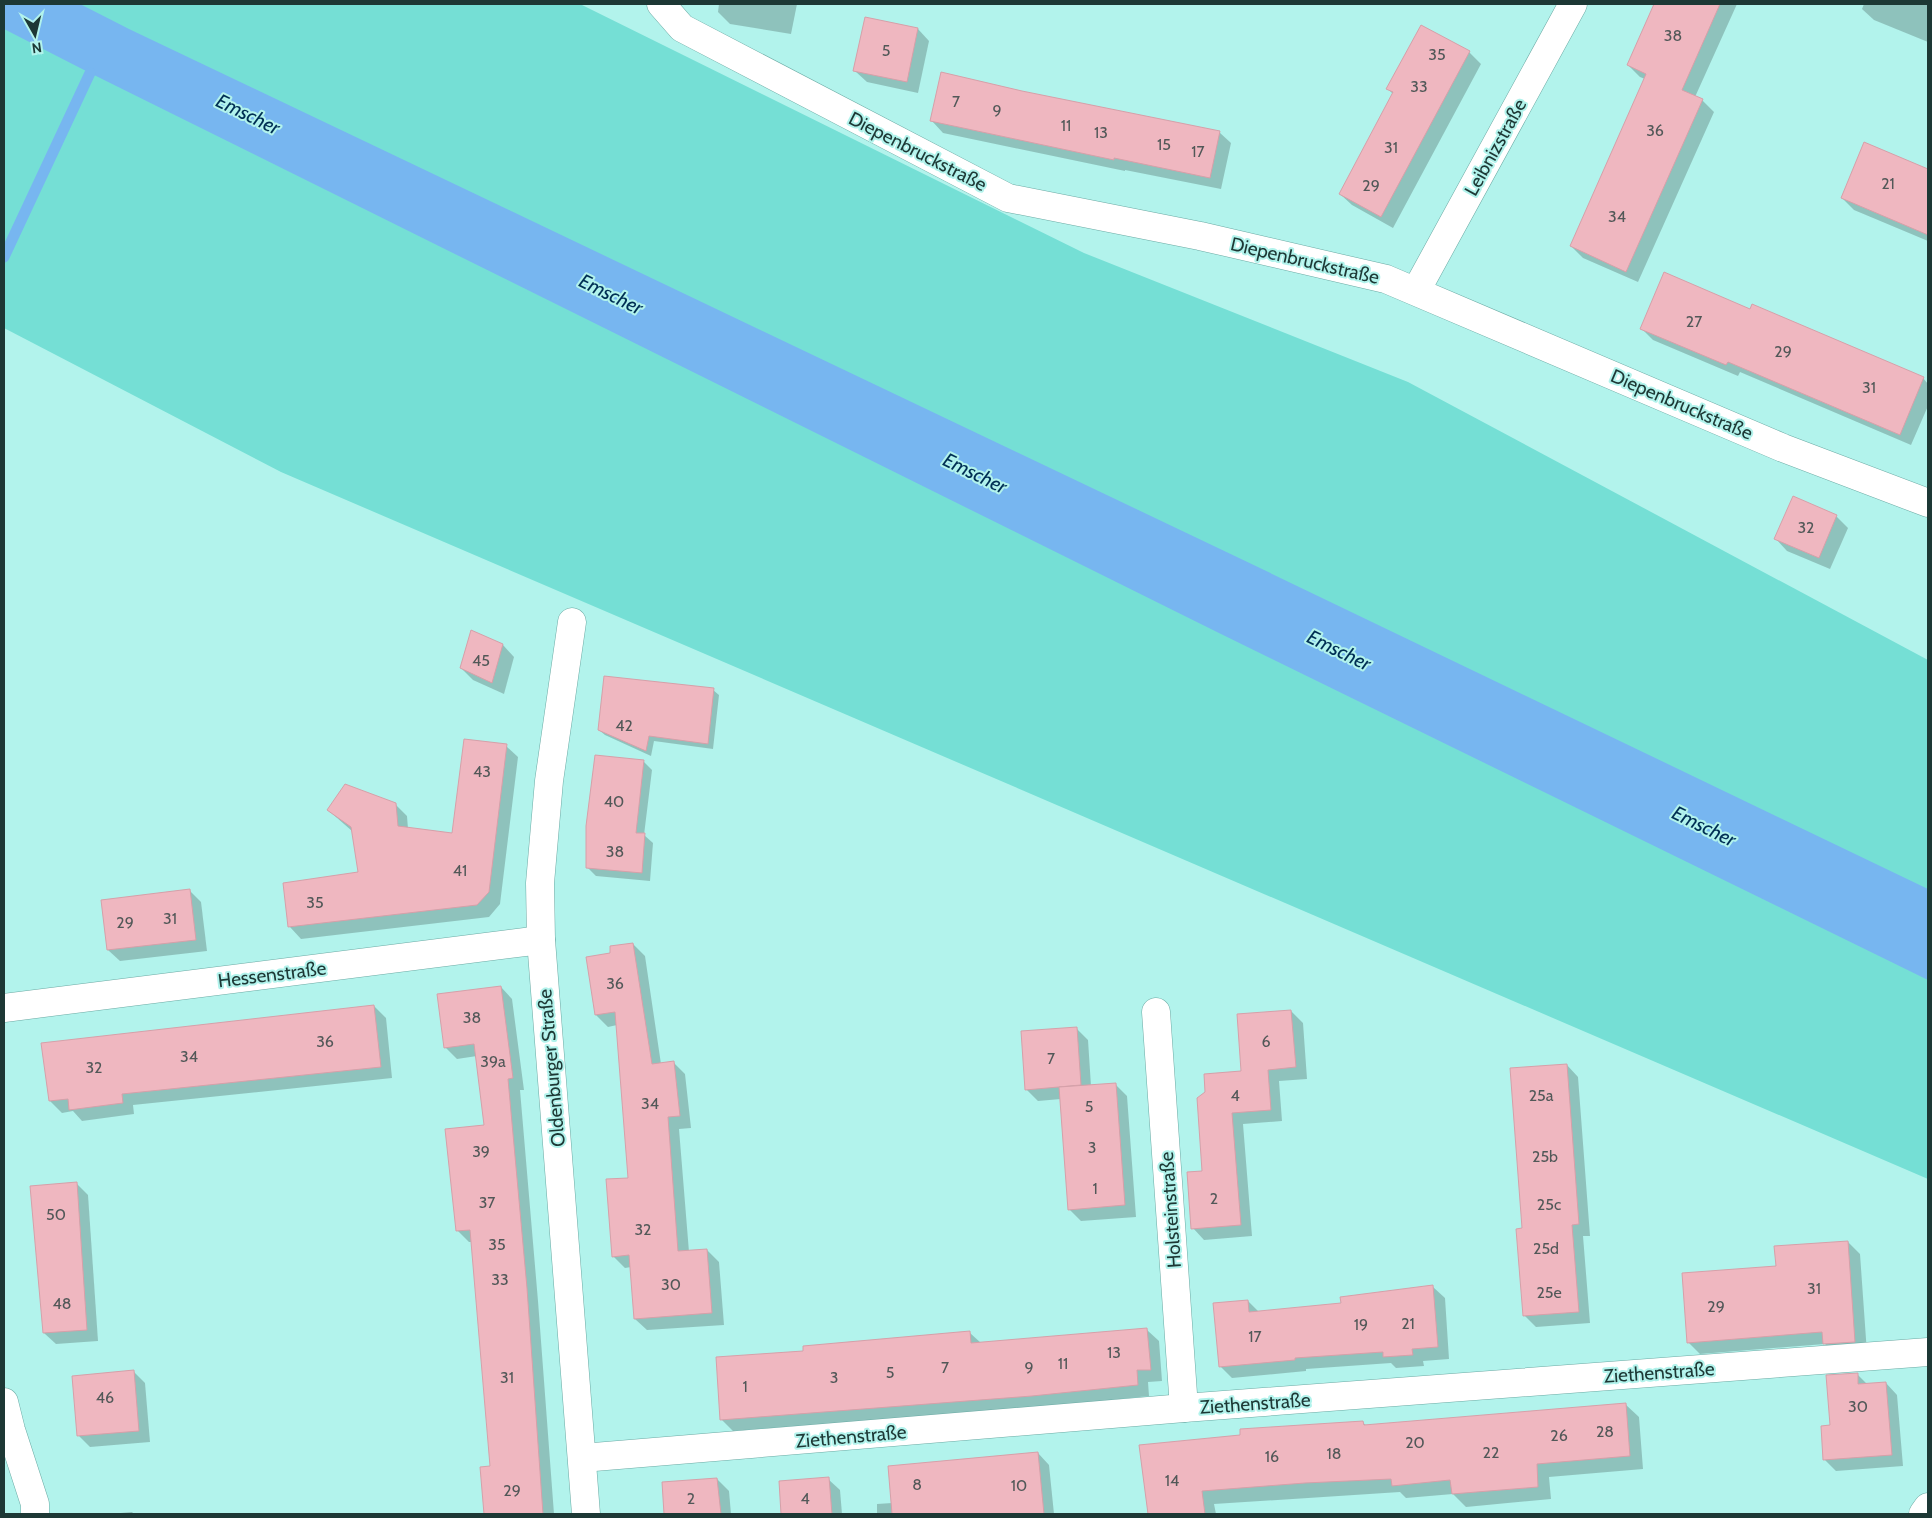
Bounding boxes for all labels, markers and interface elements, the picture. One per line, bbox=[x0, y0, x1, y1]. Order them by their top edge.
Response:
north arrow bbox=[10, 10, 60, 60]
house number: 38 bbox=[1664, 26, 1682, 45]
text: N bbox=[31, 38, 43, 57]
house number: 5 bbox=[882, 41, 890, 60]
house number: 35 bbox=[1428, 45, 1446, 64]
house number: 33 bbox=[1410, 77, 1428, 96]
water label: Emscher bbox=[212, 88, 285, 140]
house number: 7 bbox=[952, 92, 960, 111]
street label: Leibnizstraße bbox=[1459, 95, 1532, 200]
house number: 9 bbox=[992, 101, 1002, 120]
street label: Diepenbruckstraße bbox=[845, 107, 991, 196]
house number: 11 bbox=[1061, 116, 1071, 135]
house number: 36 bbox=[1646, 121, 1664, 140]
house number: 13 bbox=[1094, 123, 1108, 142]
house number: 15 bbox=[1157, 135, 1171, 154]
house number: 31 bbox=[1384, 138, 1398, 157]
house number: 17 bbox=[1191, 142, 1205, 161]
house number: 21 bbox=[1881, 174, 1895, 193]
house number: 29 bbox=[1362, 176, 1380, 195]
house number: 34 bbox=[1608, 207, 1626, 226]
street label: Diepenbruckstraße bbox=[1228, 232, 1382, 289]
water label: Emscher bbox=[575, 268, 648, 320]
house number: 27 bbox=[1686, 312, 1702, 331]
house number: 29 bbox=[1774, 342, 1792, 361]
street label: Diepenbruckstraße bbox=[1607, 364, 1756, 445]
house number: 31 bbox=[1862, 378, 1876, 397]
water label: Emscher bbox=[939, 447, 1012, 499]
house number: 32 bbox=[1797, 518, 1815, 537]
water label: Emscher bbox=[1303, 624, 1376, 676]
house number: 45 bbox=[472, 651, 490, 670]
house number: 42 bbox=[615, 716, 633, 735]
house number: 43 bbox=[473, 762, 491, 781]
house number: 40 bbox=[604, 792, 624, 811]
water label: Emscher bbox=[1668, 800, 1741, 852]
house number: 38 bbox=[606, 842, 624, 861]
house number: 41 bbox=[453, 861, 467, 880]
house number: 35 bbox=[306, 893, 324, 912]
house number: 31 bbox=[163, 909, 177, 928]
house number: 29 bbox=[116, 913, 134, 932]
street label: Hessenstraße bbox=[217, 956, 328, 993]
house number: 36 bbox=[606, 974, 624, 993]
street label: Oldenburger Straße bbox=[533, 988, 570, 1148]
house number: 38 bbox=[463, 1008, 481, 1027]
house number: 36 bbox=[316, 1032, 334, 1051]
house number: 6 bbox=[1261, 1032, 1271, 1051]
house number: 34 bbox=[180, 1047, 198, 1066]
house number: 7 bbox=[1047, 1049, 1055, 1068]
house number: 39a bbox=[480, 1052, 506, 1071]
house number: 32 bbox=[85, 1058, 103, 1077]
house number: 4 bbox=[1230, 1086, 1240, 1105]
house number: 25a bbox=[1529, 1086, 1554, 1105]
house number: 34 bbox=[641, 1094, 659, 1113]
house number: 5 bbox=[1085, 1097, 1093, 1116]
house number: 3 bbox=[1088, 1138, 1096, 1157]
house number: 39 bbox=[472, 1142, 490, 1161]
house number: 25b bbox=[1532, 1147, 1558, 1166]
street label: Holsteinstraße bbox=[1155, 1151, 1186, 1269]
house number: 1 bbox=[1092, 1179, 1098, 1198]
house number: 2 bbox=[1210, 1189, 1218, 1208]
house number: 37 bbox=[479, 1193, 495, 1212]
house number: 25c bbox=[1537, 1195, 1561, 1214]
house number: 50 bbox=[46, 1205, 66, 1224]
house number: 32 bbox=[634, 1220, 652, 1239]
house number: 35 bbox=[488, 1235, 506, 1254]
house number: 25d bbox=[1533, 1239, 1559, 1258]
house number: 33 bbox=[491, 1270, 509, 1289]
house number: 30 bbox=[661, 1275, 681, 1294]
house number: 31 bbox=[1807, 1279, 1821, 1298]
house number: 25e bbox=[1536, 1283, 1562, 1302]
house number: 48 bbox=[53, 1294, 71, 1313]
house number: 29 bbox=[1707, 1297, 1725, 1316]
house number: 21 bbox=[1401, 1314, 1415, 1333]
house number: 19 bbox=[1354, 1315, 1368, 1334]
house number: 17 bbox=[1248, 1327, 1262, 1346]
house number: 13 bbox=[1107, 1343, 1121, 1362]
house number: 11 bbox=[1058, 1354, 1068, 1373]
street label: Ziethenstraße bbox=[1603, 1357, 1715, 1388]
house number: 7 bbox=[941, 1358, 949, 1377]
house number: 9 bbox=[1024, 1358, 1034, 1377]
house number: 5 bbox=[886, 1363, 894, 1382]
house number: 31 bbox=[500, 1368, 514, 1387]
house number: 3 bbox=[830, 1368, 838, 1387]
house number: 1 bbox=[742, 1377, 748, 1396]
house number: 46 bbox=[96, 1388, 114, 1407]
street label: Ziethenstraße bbox=[1199, 1388, 1311, 1419]
house number: 30 bbox=[1848, 1397, 1868, 1416]
street label: Ziethenstraße bbox=[795, 1420, 908, 1453]
house number: 28 bbox=[1596, 1422, 1614, 1441]
house number: 26 bbox=[1550, 1426, 1568, 1445]
house number: 20 bbox=[1405, 1433, 1425, 1452]
house number: 22 bbox=[1483, 1443, 1499, 1462]
house number: 18 bbox=[1327, 1444, 1341, 1463]
house number: 16 bbox=[1265, 1447, 1279, 1466]
house number: 14 bbox=[1165, 1471, 1179, 1490]
house number: 8 bbox=[912, 1475, 922, 1494]
house number: 10 bbox=[1011, 1476, 1027, 1495]
house number: 29 bbox=[503, 1481, 521, 1500]
house number: 2 bbox=[687, 1489, 695, 1508]
house number: 4 bbox=[800, 1489, 810, 1508]

